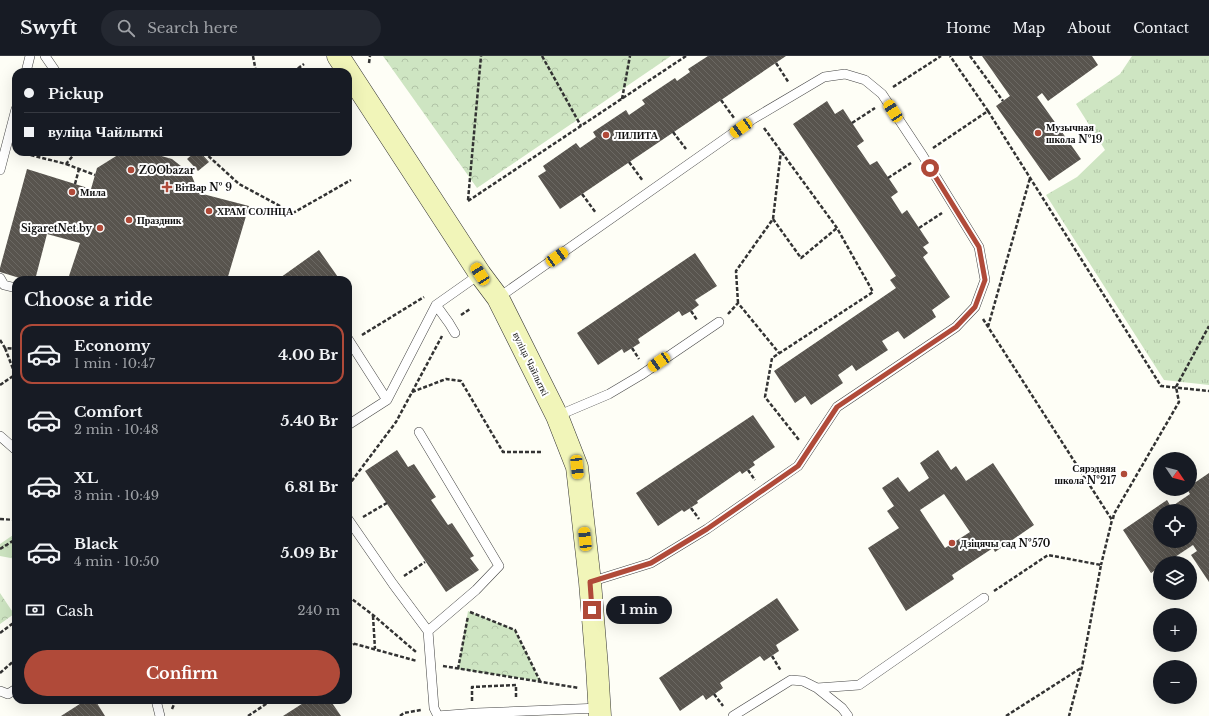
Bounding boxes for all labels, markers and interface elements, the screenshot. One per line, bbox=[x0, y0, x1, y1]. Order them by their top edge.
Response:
search box bbox=[101, 10, 381, 46]
text: Swyft bbox=[20, 16, 77, 39]
icon: search bbox=[115, 17, 137, 39]
text: Search here bbox=[147, 18, 238, 37]
text: Home bbox=[946, 19, 991, 37]
text: Map bbox=[1013, 19, 1045, 37]
text: About bbox=[1067, 19, 1111, 37]
text: Contact bbox=[1133, 19, 1189, 37]
text: Pickup bbox=[48, 84, 104, 103]
car bbox=[881, 98, 905, 124]
car bbox=[728, 116, 754, 140]
place label: Музычная школа №19 bbox=[1046, 121, 1103, 146]
text: вуліца Чайлыткі bbox=[48, 122, 163, 141]
marker: Музычная школа №19 bbox=[1033, 128, 1043, 138]
place label: ЛИЛИТА bbox=[614, 129, 659, 142]
marker: ЛИЛИТА bbox=[601, 130, 611, 140]
route start bbox=[921, 159, 939, 177]
place label: ZOObazar bbox=[139, 164, 195, 177]
marker: ZOObazar bbox=[126, 165, 136, 175]
place label: ВітВар № 9 bbox=[175, 181, 232, 194]
marker: ВітВар № 9 bbox=[162, 182, 172, 192]
place label: Мила bbox=[80, 186, 106, 199]
marker: Мила bbox=[67, 187, 77, 197]
place label: ХРАМ СОЛНЦА bbox=[217, 205, 294, 218]
marker: ХРАМ СОЛНЦА bbox=[204, 206, 214, 216]
place label: Праздник bbox=[137, 214, 182, 227]
marker: Праздник bbox=[124, 215, 134, 225]
place label: SigaretNet.by bbox=[21, 222, 93, 235]
marker: SigaretNet.by bbox=[95, 223, 105, 233]
car bbox=[544, 245, 570, 269]
car bbox=[468, 261, 492, 287]
text: Choose a ride bbox=[24, 289, 153, 311]
street label: вуліца Чайлыткі bbox=[510, 330, 552, 398]
icon: car bbox=[26, 336, 62, 372]
text: Economy bbox=[74, 336, 151, 355]
text: 4.00 Br bbox=[278, 345, 338, 364]
car bbox=[646, 350, 672, 374]
text: 1 min · 10:47 bbox=[74, 355, 155, 372]
icon: car bbox=[26, 402, 62, 438]
text: Comfort bbox=[74, 402, 142, 421]
text: 5.40 Br bbox=[280, 411, 338, 430]
text: 2 min · 10:48 bbox=[74, 421, 159, 438]
north arrow bbox=[1153, 452, 1197, 496]
map controls bbox=[1153, 452, 1197, 704]
car bbox=[570, 454, 584, 480]
place label: Сярэдняя школа №217 bbox=[1055, 462, 1117, 487]
icon: car bbox=[26, 468, 62, 504]
text: XL bbox=[74, 468, 98, 487]
marker: Сярэдняя школа №217 bbox=[1119, 469, 1129, 479]
text: 6.81 Br bbox=[285, 477, 338, 496]
text: 3 min · 10:49 bbox=[74, 487, 159, 504]
button: locate bbox=[1153, 504, 1197, 548]
car bbox=[578, 526, 592, 552]
icon: car bbox=[26, 534, 62, 570]
text: Black bbox=[74, 534, 118, 553]
place label: Дзіцячы сад №570 bbox=[960, 537, 1051, 550]
marker: Дзіцячы сад №570 bbox=[947, 538, 957, 548]
text: 5.09 Br bbox=[281, 543, 338, 562]
text: 4 min · 10:50 bbox=[74, 553, 159, 570]
button: layers bbox=[1153, 556, 1197, 600]
callout: 1 min bbox=[606, 596, 672, 624]
icon: cash bbox=[24, 599, 46, 621]
text: Cash bbox=[56, 601, 93, 620]
route end bbox=[583, 601, 601, 619]
text: 1 min bbox=[620, 601, 658, 618]
text: 240 m bbox=[297, 602, 340, 619]
button: + bbox=[1153, 608, 1197, 652]
button: Confirm bbox=[24, 650, 340, 696]
button: − bbox=[1153, 660, 1197, 704]

